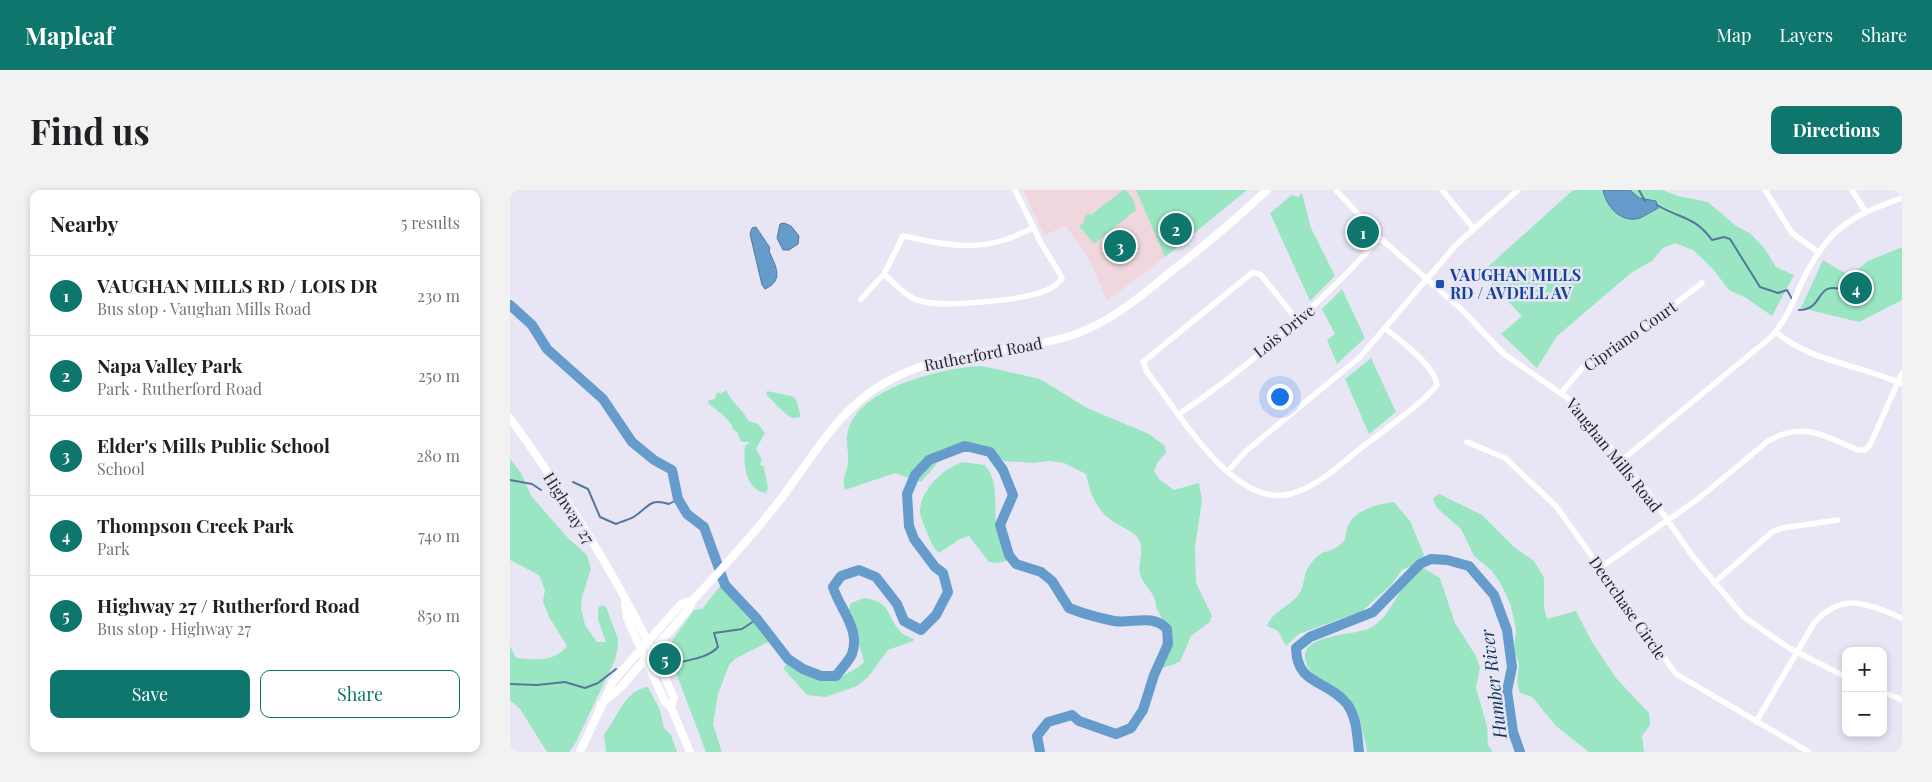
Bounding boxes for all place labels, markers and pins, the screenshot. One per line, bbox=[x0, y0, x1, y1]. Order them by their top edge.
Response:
pin: 2 bbox=[1160, 210, 1192, 248]
pin: 1 bbox=[1347, 213, 1379, 251]
pin: 3 bbox=[1104, 227, 1136, 265]
place label: VAUGHAN MILLS RD / AVDELL AV bbox=[1449, 264, 1581, 303]
pin: 4 bbox=[1840, 269, 1872, 307]
marker: VAUGHAN MILLS RD / AVDELL AV bbox=[1434, 278, 1446, 290]
pin: 5 bbox=[649, 640, 681, 678]

